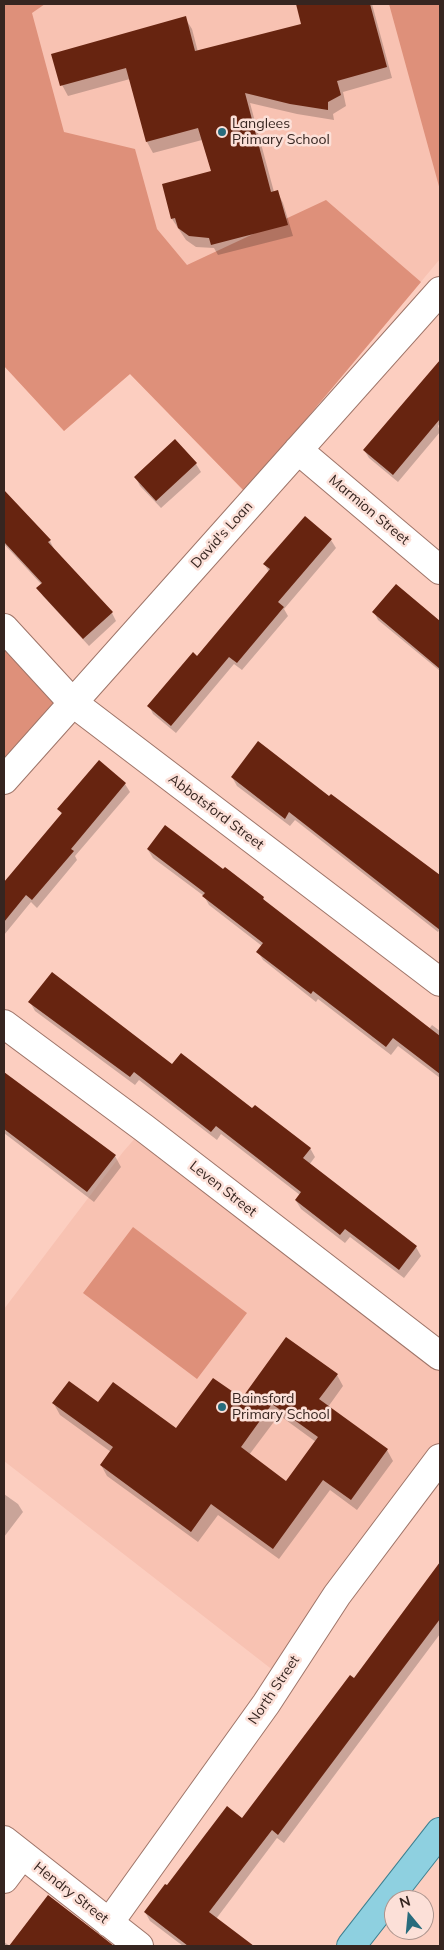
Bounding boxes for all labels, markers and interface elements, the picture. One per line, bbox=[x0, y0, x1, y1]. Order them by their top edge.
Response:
place label: Langlees Primary School bbox=[232, 116, 330, 148]
marker: Langlees Primary School bbox=[216, 126, 228, 138]
street label: Marmion Street bbox=[325, 472, 413, 548]
street label: David's Loan bbox=[188, 498, 256, 572]
street label: Abbotsford Street bbox=[165, 771, 267, 853]
street label: Leven Street bbox=[186, 1158, 260, 1220]
place label: Bainsford Primary School bbox=[232, 1391, 330, 1424]
marker: Bainsford Primary School bbox=[216, 1401, 228, 1413]
street label: North Street bbox=[245, 1652, 303, 1728]
street label: Hendry Street bbox=[30, 1859, 112, 1927]
north arrow bbox=[384, 1890, 434, 1940]
text: N bbox=[397, 1891, 413, 1912]

